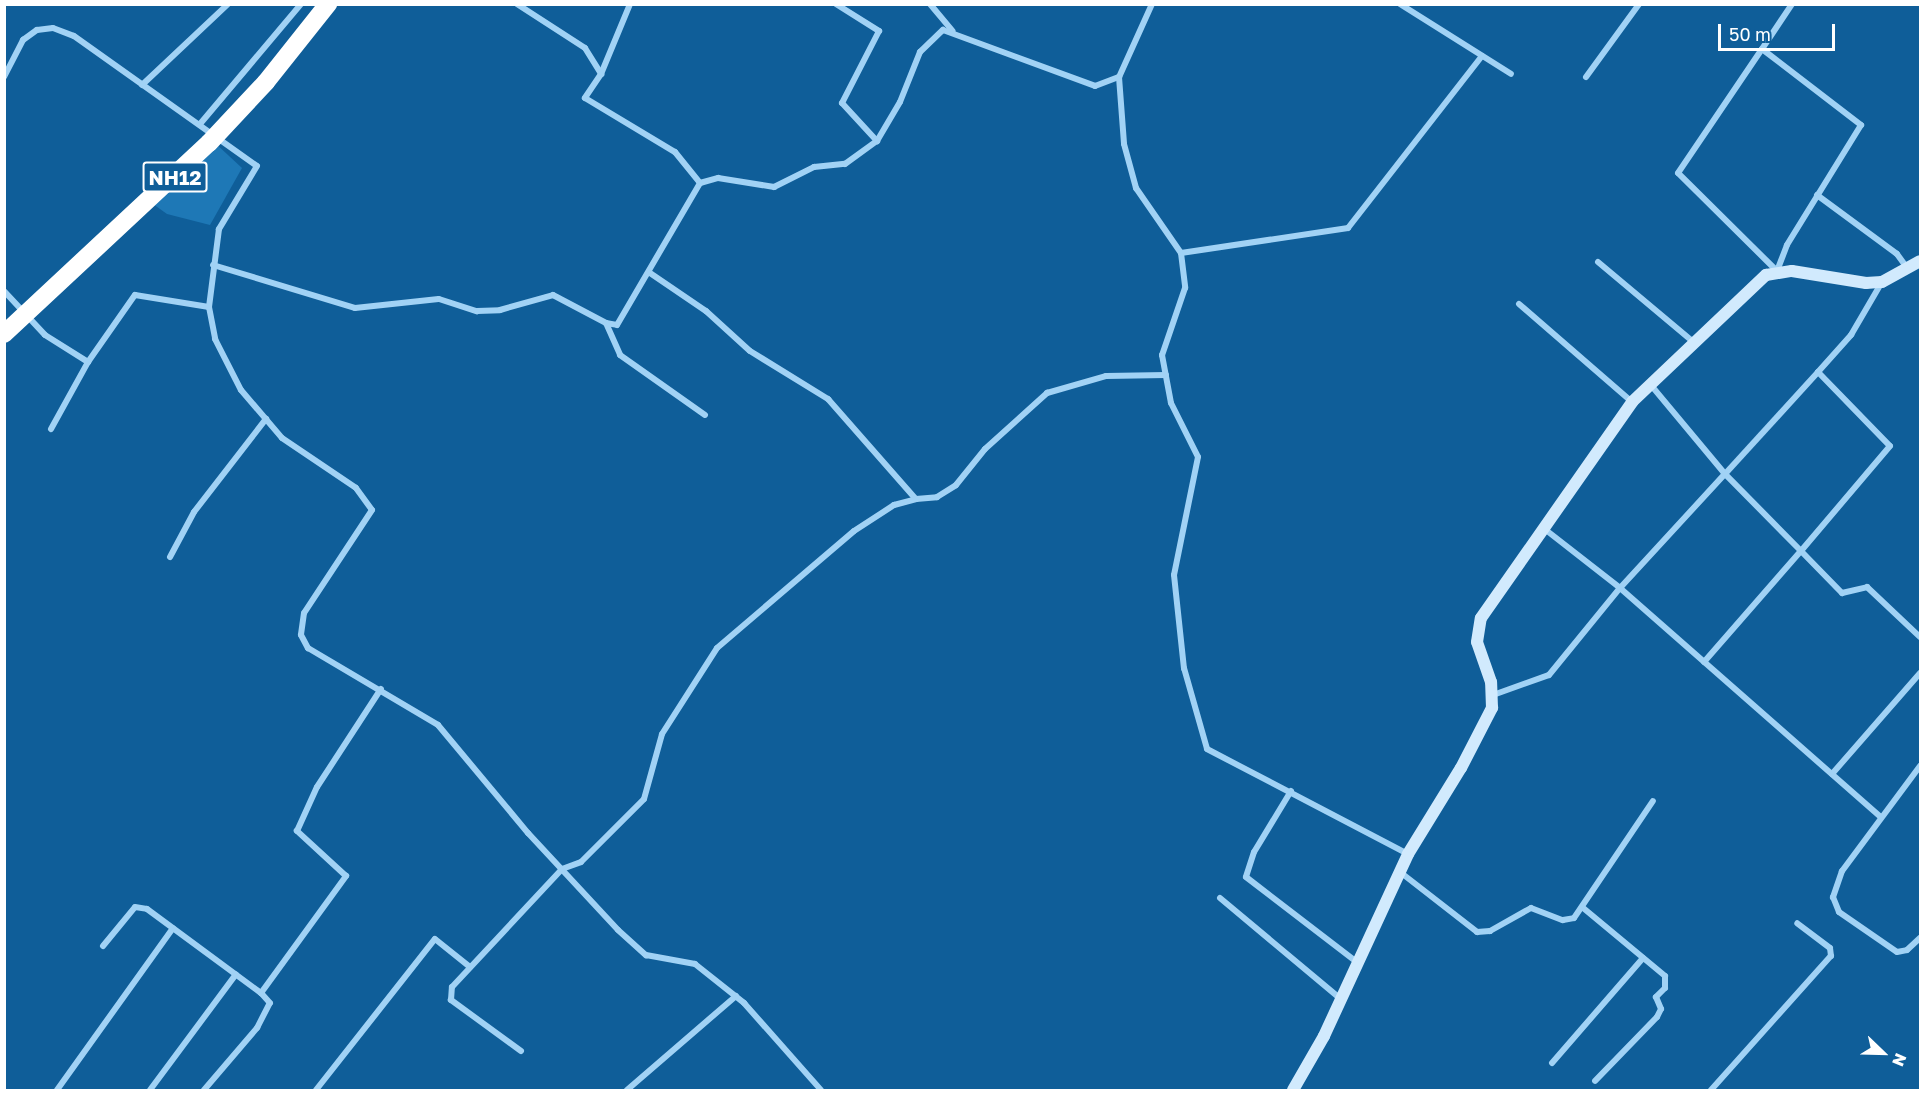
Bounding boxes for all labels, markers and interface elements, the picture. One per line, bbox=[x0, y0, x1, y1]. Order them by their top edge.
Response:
scale bar bbox=[1721, 12, 1838, 50]
text: 50 m bbox=[1729, 23, 1771, 45]
road number: NH12 bbox=[142, 160, 208, 194]
north arrow bbox=[1853, 1023, 1913, 1083]
text: N bbox=[1888, 1051, 1911, 1070]

